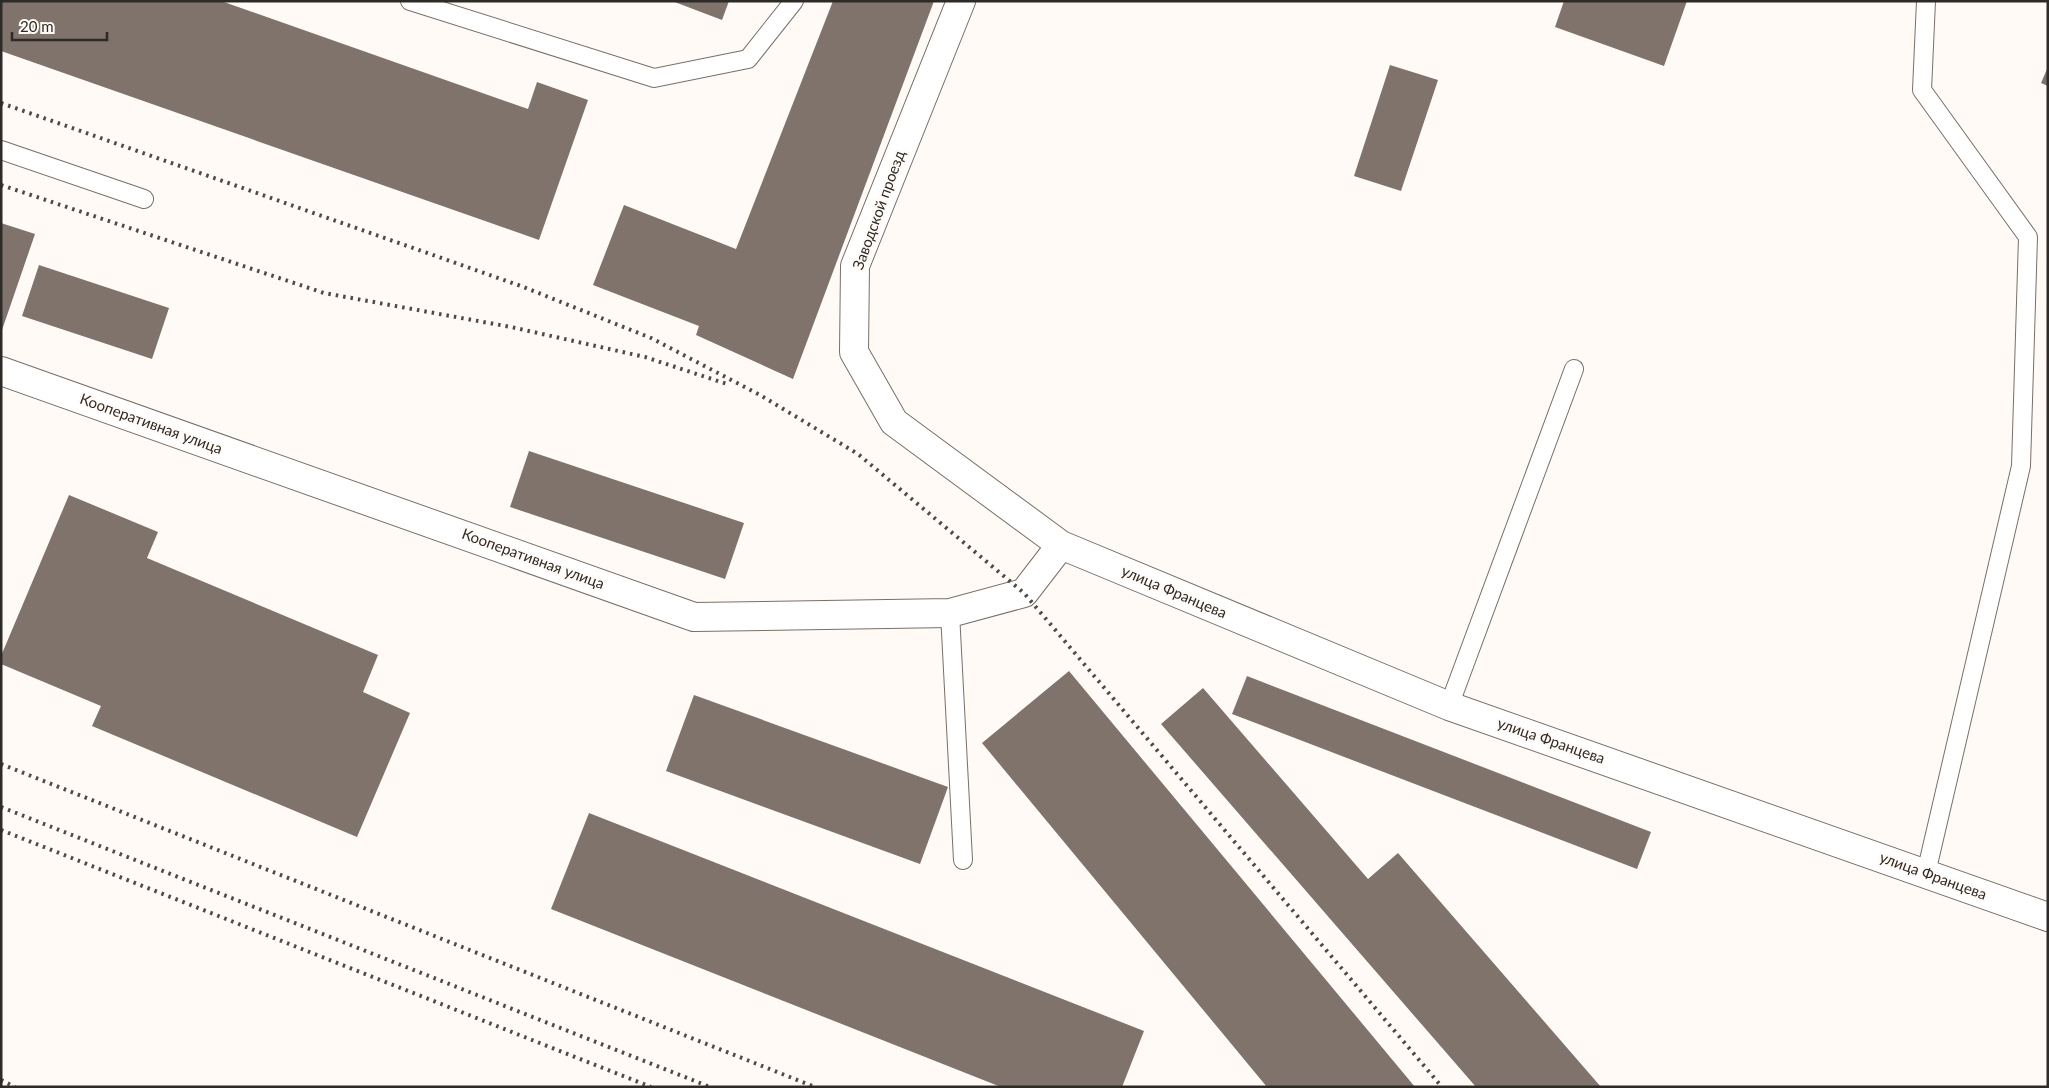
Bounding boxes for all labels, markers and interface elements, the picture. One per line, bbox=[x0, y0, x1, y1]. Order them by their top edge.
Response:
scale bar bbox=[12, 10, 108, 42]
text: 20 m bbox=[20, 17, 54, 35]
street label: Заводской проезд bbox=[848, 148, 908, 272]
street label: Кооперативная улица bbox=[78, 389, 225, 457]
street label: Кооперативная улица bbox=[460, 524, 607, 592]
street label: улица Францева bbox=[1119, 561, 1230, 621]
street label: улица Францева bbox=[1495, 713, 1607, 767]
street label: улица Францева bbox=[1877, 847, 1989, 903]

